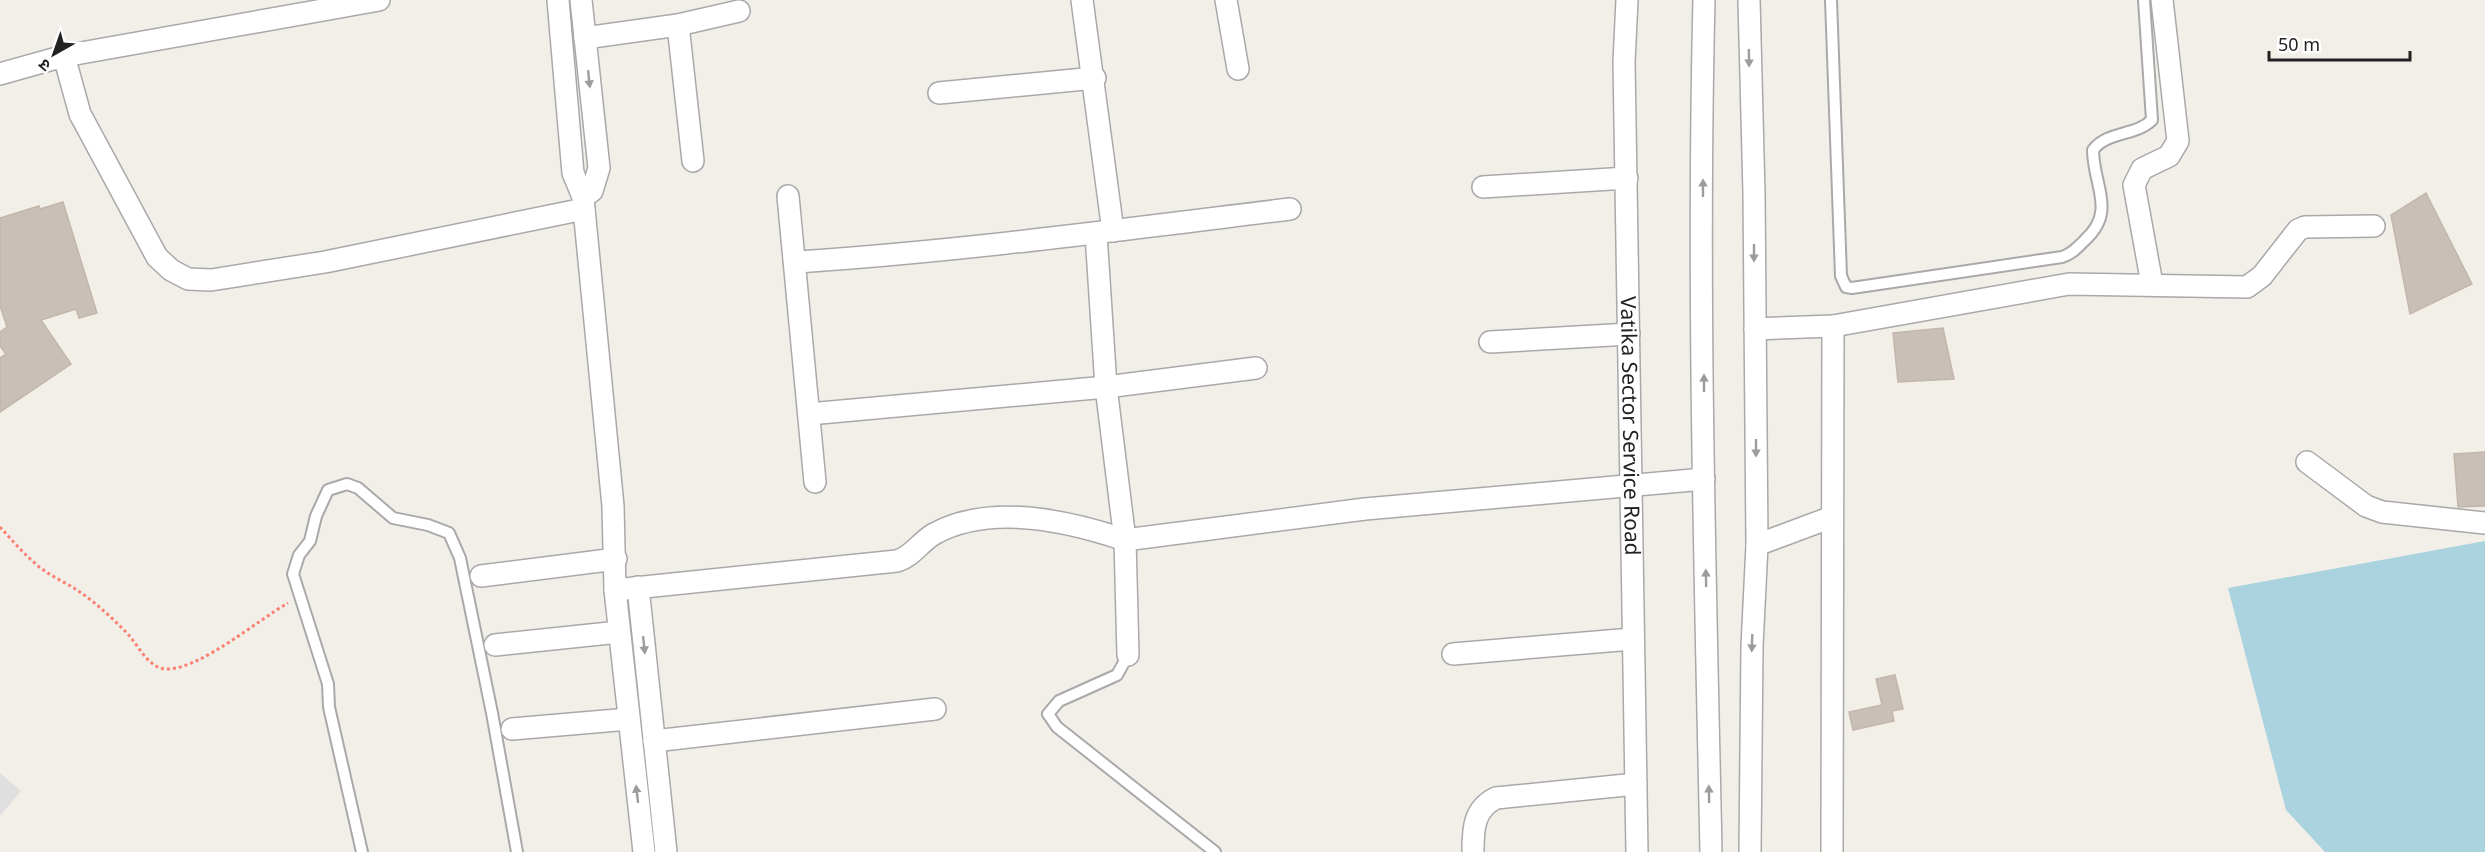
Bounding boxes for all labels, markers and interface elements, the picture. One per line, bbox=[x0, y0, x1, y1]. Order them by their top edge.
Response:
north arrow bbox=[24, 24, 84, 84]
scale bar bbox=[2269, 24, 2410, 62]
text: 50 m bbox=[2278, 32, 2320, 56]
one-way arrow bbox=[1744, 49, 1754, 68]
text: उ bbox=[33, 54, 55, 77]
one-way arrow bbox=[584, 70, 594, 89]
one-way arrow bbox=[1698, 178, 1708, 197]
one-way arrow bbox=[1749, 244, 1759, 263]
street label: Vatika Sector Service Road bbox=[1615, 296, 1647, 556]
one-way arrow bbox=[1699, 373, 1709, 392]
one-way arrow bbox=[1751, 439, 1761, 458]
one-way arrow bbox=[1701, 568, 1710, 587]
one-way arrow bbox=[1747, 634, 1756, 653]
one-way arrow bbox=[639, 635, 649, 654]
one-way arrow bbox=[632, 784, 642, 803]
one-way arrow bbox=[1705, 784, 1714, 803]

